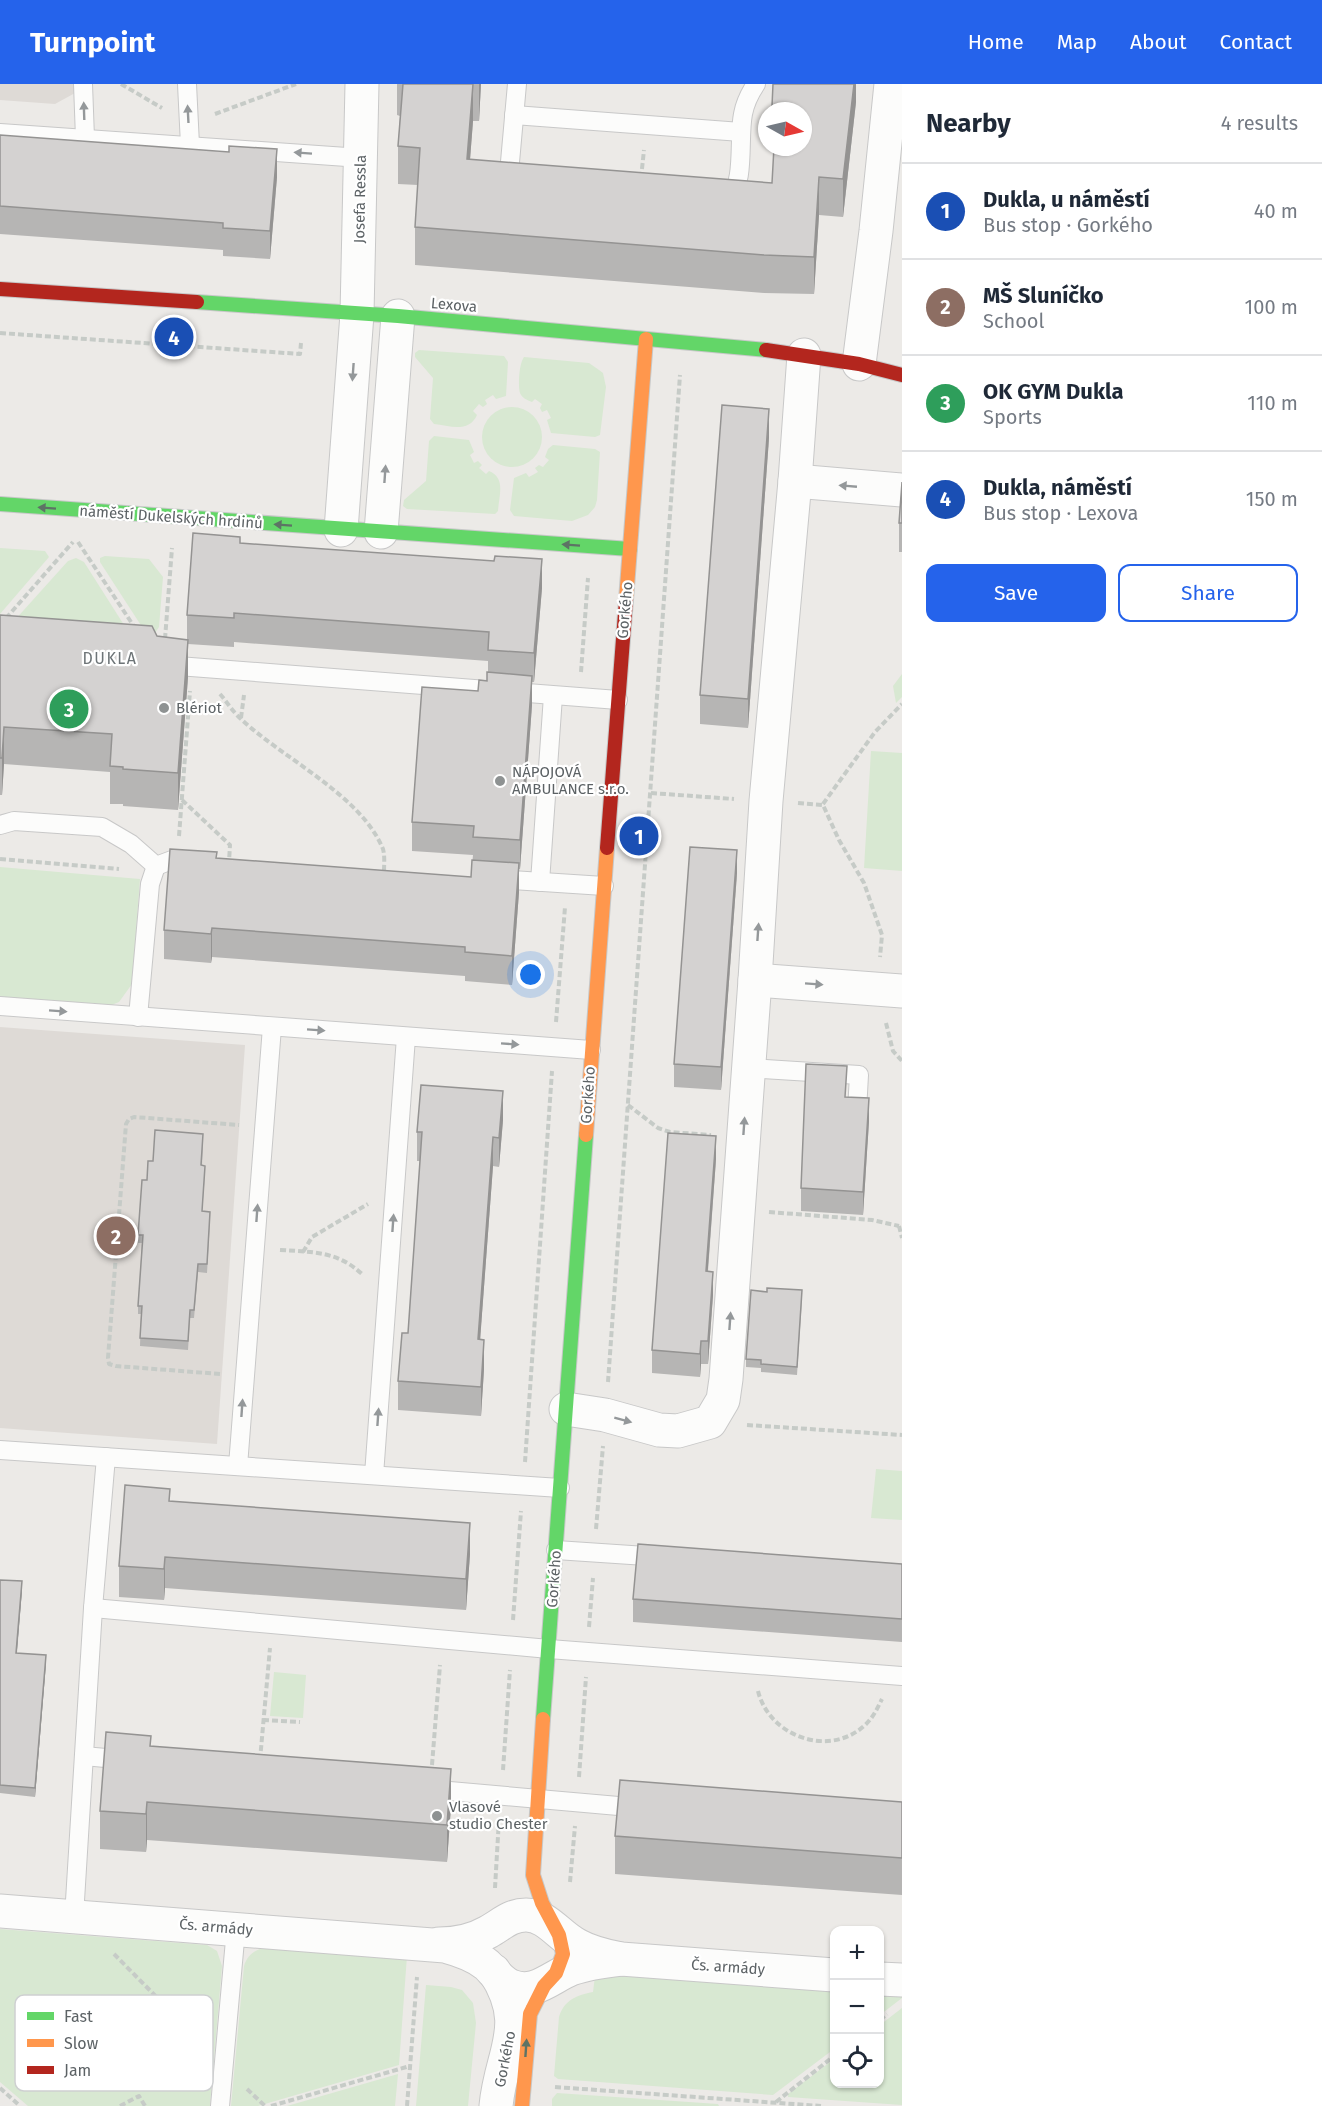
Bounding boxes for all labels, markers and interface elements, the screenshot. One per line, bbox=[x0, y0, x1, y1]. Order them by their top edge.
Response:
text: Turnpoint bbox=[30, 26, 155, 59]
text: Home bbox=[968, 29, 1024, 55]
text: Map bbox=[1057, 29, 1097, 55]
text: About bbox=[1130, 29, 1187, 55]
text: Contact bbox=[1220, 29, 1292, 55]
one-way arrow bbox=[79, 102, 88, 121]
north arrow bbox=[758, 102, 812, 156]
one-way arrow bbox=[184, 105, 193, 124]
text: Nearby bbox=[926, 108, 1011, 139]
text: 4 results bbox=[1221, 111, 1298, 135]
one-way arrow bbox=[293, 148, 312, 158]
street label: Josefa Ressla bbox=[350, 154, 370, 244]
text: Dukla, u náměstí bbox=[983, 186, 1150, 213]
text: 1 bbox=[941, 199, 950, 223]
text: 40 m bbox=[1254, 199, 1298, 223]
text: Bus stop · Gorkého bbox=[983, 213, 1153, 237]
text: MŠ Sluníčko bbox=[983, 282, 1104, 309]
street label: Lexova bbox=[430, 294, 478, 316]
text: 2 bbox=[940, 295, 951, 319]
text: 100 m bbox=[1245, 295, 1298, 319]
text: School bbox=[983, 309, 1044, 333]
pin: 4 bbox=[154, 314, 194, 360]
one-way arrow bbox=[348, 363, 358, 382]
text: OK GYM Dukla bbox=[983, 378, 1124, 405]
text: 3 bbox=[940, 391, 951, 415]
text: 110 m bbox=[1247, 391, 1298, 415]
text: Sports bbox=[983, 405, 1042, 429]
one-way arrow bbox=[381, 465, 390, 484]
text: Dukla, náměstí bbox=[983, 474, 1132, 501]
one-way arrow bbox=[839, 481, 858, 491]
text: 4 bbox=[940, 487, 951, 511]
text: 150 m bbox=[1246, 487, 1298, 511]
text: Bus stop · Lexova bbox=[983, 501, 1138, 525]
street label: náměstí Dukelských hrdinů bbox=[79, 502, 263, 532]
one-way arrow bbox=[37, 503, 56, 513]
one-way arrow bbox=[273, 521, 292, 530]
one-way arrow bbox=[562, 540, 581, 550]
button: Save bbox=[926, 564, 1106, 622]
button: Share bbox=[1118, 564, 1298, 622]
street label: Gorkého bbox=[614, 581, 636, 639]
district label: DUKLA bbox=[83, 649, 137, 668]
pin: 3 bbox=[50, 686, 88, 732]
place label: Blériot bbox=[176, 699, 222, 717]
marker: Blériot bbox=[157, 701, 171, 715]
place label: NÁPOJOVÁ AMBULANCE s.r.o. bbox=[512, 763, 629, 798]
marker: NÁPOJOVÁ AMBULANCE s.r.o. bbox=[493, 774, 507, 788]
pin: 1 bbox=[620, 814, 658, 858]
one-way arrow bbox=[754, 922, 763, 941]
your location bbox=[516, 960, 545, 989]
one-way arrow bbox=[804, 979, 823, 989]
one-way arrow bbox=[49, 1006, 68, 1015]
one-way arrow bbox=[306, 1025, 325, 1035]
one-way arrow bbox=[501, 1040, 520, 1049]
street label: Gorkého bbox=[577, 1066, 599, 1124]
one-way arrow bbox=[739, 1117, 749, 1136]
one-way arrow bbox=[252, 1204, 262, 1223]
one-way arrow bbox=[388, 1213, 397, 1232]
pin: 2 bbox=[96, 1214, 136, 1258]
one-way arrow bbox=[725, 1311, 735, 1330]
one-way arrow bbox=[238, 1398, 247, 1417]
one-way arrow bbox=[373, 1408, 383, 1427]
one-way arrow bbox=[614, 1416, 632, 1425]
street label: Gorkého bbox=[543, 1550, 565, 1608]
place label: Vlasové studio Chester bbox=[449, 1798, 548, 1833]
marker: Vlasové studio Chester bbox=[430, 1809, 444, 1823]
street label: Čs. armády bbox=[178, 1915, 254, 1939]
map controls bbox=[830, 1926, 884, 2088]
button: + bbox=[830, 1926, 884, 1980]
street label: Čs. armády bbox=[690, 1955, 766, 1979]
button: − bbox=[830, 1980, 884, 2034]
legend bbox=[15, 1995, 213, 2091]
text: Fast bbox=[64, 2007, 93, 2026]
street label: Gorkého bbox=[491, 2029, 519, 2089]
text: Slow bbox=[64, 2034, 99, 2053]
button: locate bbox=[830, 2034, 884, 2088]
one-way arrow bbox=[522, 2038, 531, 2057]
text: Jam bbox=[64, 2061, 91, 2080]

